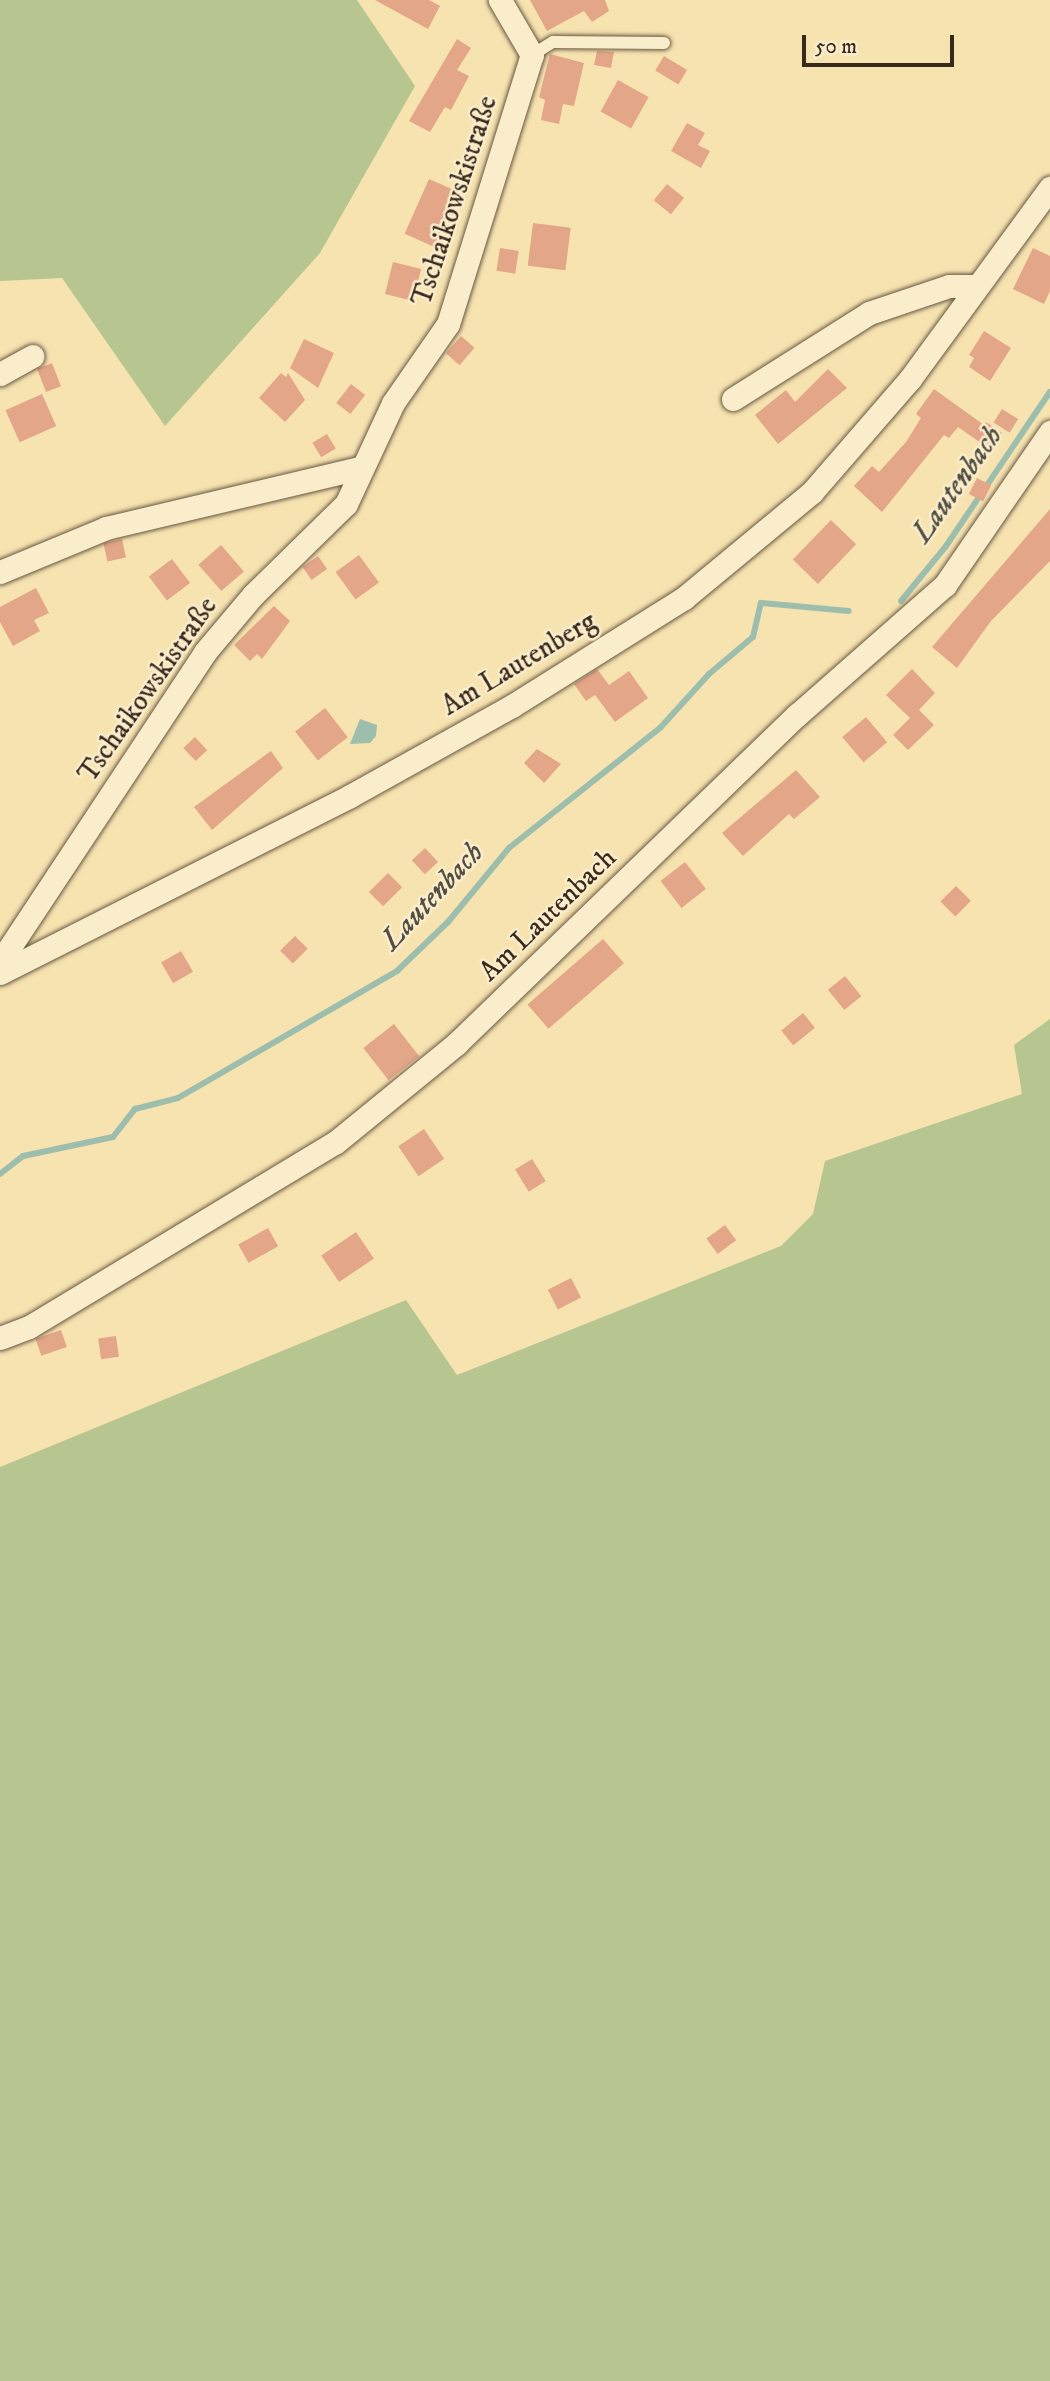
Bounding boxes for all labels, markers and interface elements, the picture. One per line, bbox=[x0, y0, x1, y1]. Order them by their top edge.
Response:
scale bar bbox=[805, 21, 957, 65]
text: 50 m bbox=[815, 34, 857, 60]
street label: Tschaikowskistraße bbox=[405, 92, 505, 310]
water label: Lautenbach bbox=[905, 420, 1011, 550]
street label: Tschaikowskistraße bbox=[71, 591, 225, 789]
street label: Am Lautenberg bbox=[436, 605, 602, 723]
water label: Lautenbach bbox=[374, 836, 492, 958]
street label: Am Lautenbach bbox=[473, 841, 623, 989]

